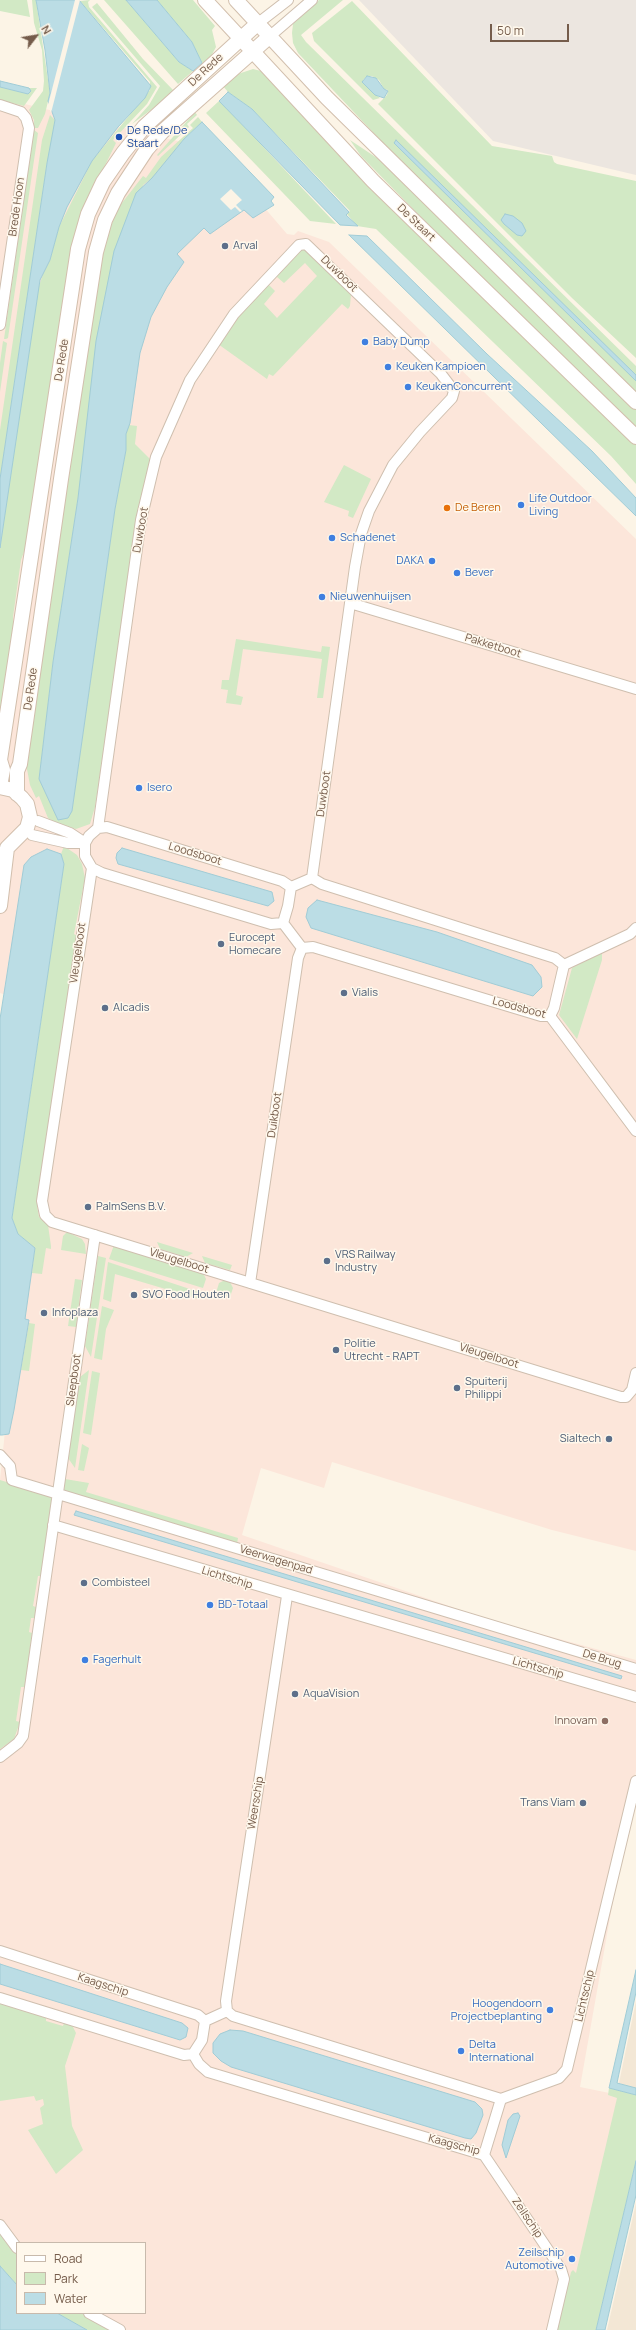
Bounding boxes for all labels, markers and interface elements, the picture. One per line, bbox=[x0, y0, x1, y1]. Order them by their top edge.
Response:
north arrow bbox=[16, 16, 56, 56]
scale bar bbox=[492, 16, 571, 42]
text: N bbox=[38, 22, 55, 37]
text: 50 m bbox=[497, 22, 524, 39]
street label: De Rede bbox=[186, 51, 226, 89]
place label: De Rede/De Staart bbox=[127, 124, 187, 150]
marker: De Rede/De Staart bbox=[114, 132, 124, 142]
street label: Brede Hoon bbox=[6, 177, 28, 237]
street label: De Staart bbox=[394, 202, 438, 244]
place label: Arval bbox=[233, 239, 258, 253]
marker: Arval bbox=[220, 241, 230, 251]
street label: Duwboot bbox=[318, 253, 360, 295]
place label: Baby Dump bbox=[373, 335, 430, 349]
marker: Baby Dump bbox=[360, 337, 370, 347]
street label: De Rede bbox=[52, 338, 72, 382]
place label: Keuken Kampioen bbox=[396, 360, 486, 374]
marker: Keuken Kampioen bbox=[383, 362, 393, 372]
place label: KeukenConcurrent bbox=[416, 380, 512, 394]
marker: KeukenConcurrent bbox=[403, 382, 413, 392]
place label: Life Outdoor Living bbox=[529, 492, 592, 518]
marker: Life Outdoor Living bbox=[516, 500, 526, 510]
place label: De Beren bbox=[455, 501, 501, 515]
marker: De Beren bbox=[442, 503, 452, 513]
street label: Duwboot bbox=[130, 506, 152, 554]
place label: Schadenet bbox=[340, 531, 396, 545]
marker: Schadenet bbox=[327, 533, 337, 543]
place label: DAKA bbox=[396, 554, 424, 568]
marker: DAKA bbox=[427, 556, 437, 566]
place label: Bever bbox=[465, 566, 494, 580]
marker: Bever bbox=[452, 568, 462, 578]
place label: Nieuwenhuijsen bbox=[330, 590, 411, 604]
marker: Nieuwenhuijsen bbox=[317, 592, 327, 602]
street label: Pakketboot bbox=[463, 631, 523, 661]
street label: De Rede bbox=[22, 667, 40, 711]
street label: Duwboot bbox=[314, 770, 334, 818]
place label: Isero bbox=[147, 781, 172, 795]
marker: Isero bbox=[134, 783, 144, 793]
street label: Loodsboot bbox=[167, 840, 223, 868]
street label: Vleugelboot bbox=[67, 922, 89, 984]
place label: Eurocept Homecare bbox=[229, 931, 281, 957]
marker: Eurocept Homecare bbox=[216, 939, 226, 949]
place label: Vialis bbox=[352, 986, 378, 1000]
marker: Vialis bbox=[339, 988, 349, 998]
street label: Loodsboot bbox=[491, 995, 547, 1021]
place label: Alcadis bbox=[113, 1001, 150, 1015]
marker: Alcadis bbox=[100, 1003, 110, 1013]
street label: Duikboot bbox=[265, 1091, 285, 1139]
place label: PalmSens B.V. bbox=[96, 1200, 166, 1214]
marker: PalmSens B.V. bbox=[83, 1202, 93, 1212]
street label: Vleugelboot bbox=[148, 1246, 210, 1276]
place label: VRS Railway Industry bbox=[335, 1248, 395, 1274]
marker: VRS Railway Industry bbox=[322, 1256, 332, 1266]
place label: SVO Food Houten bbox=[142, 1288, 230, 1302]
marker: SVO Food Houten bbox=[129, 1290, 139, 1300]
place label: Infoplaza bbox=[52, 1306, 98, 1320]
marker: Infoplaza bbox=[39, 1308, 49, 1318]
place label: Politie Utrecht - RAPT bbox=[344, 1337, 420, 1363]
street label: Vleugelboot bbox=[458, 1341, 520, 1371]
marker: Politie Utrecht - RAPT bbox=[331, 1345, 341, 1355]
street label: Sleepboot bbox=[64, 1353, 84, 1407]
place label: Spuiterij Philippi bbox=[465, 1375, 507, 1401]
marker: Spuiterij Philippi bbox=[452, 1383, 462, 1393]
place label: Sialtech bbox=[560, 1432, 601, 1446]
marker: Sialtech bbox=[604, 1434, 614, 1444]
street label: Veerwagenpad bbox=[238, 1543, 314, 1577]
street label: Lichtschip bbox=[200, 1564, 254, 1592]
place label: Combisteel bbox=[92, 1576, 150, 1590]
marker: Combisteel bbox=[79, 1578, 89, 1588]
place label: BD-Totaal bbox=[218, 1598, 268, 1612]
marker: BD-Totaal bbox=[205, 1600, 215, 1610]
street label: De Brug bbox=[581, 1647, 623, 1671]
place label: Fagerhult bbox=[93, 1653, 141, 1667]
street label: Lichtschip bbox=[511, 1654, 565, 1682]
marker: Fagerhult bbox=[80, 1655, 90, 1665]
place label: AquaVision bbox=[303, 1687, 359, 1701]
marker: AquaVision bbox=[290, 1689, 300, 1699]
place label: Innovam bbox=[554, 1714, 597, 1728]
marker: Innovam bbox=[600, 1716, 610, 1726]
street label: Weerschip bbox=[245, 1775, 267, 1831]
place label: Trans Viam bbox=[520, 1796, 575, 1810]
marker: Trans Viam bbox=[578, 1798, 588, 1808]
street label: Lichtschip bbox=[573, 1969, 597, 2023]
street label: Kaagschip bbox=[76, 1971, 130, 1999]
place label: Hoogendoorn Projectbeplanting bbox=[451, 1997, 542, 2023]
marker: Hoogendoorn Projectbeplanting bbox=[545, 2005, 555, 2015]
place label: Delta International bbox=[469, 2038, 534, 2064]
marker: Delta International bbox=[456, 2046, 466, 2056]
street label: Kaagschip bbox=[427, 2132, 481, 2158]
street label: Zeilschip bbox=[509, 2195, 545, 2241]
legend bbox=[16, 2242, 146, 2314]
place label: Zeilschip Automotive bbox=[505, 2246, 564, 2272]
text: Road bbox=[54, 2250, 82, 2267]
marker: Zeilschip Automotive bbox=[567, 2254, 577, 2264]
text: Park bbox=[54, 2270, 78, 2287]
text: Water bbox=[54, 2290, 87, 2307]

